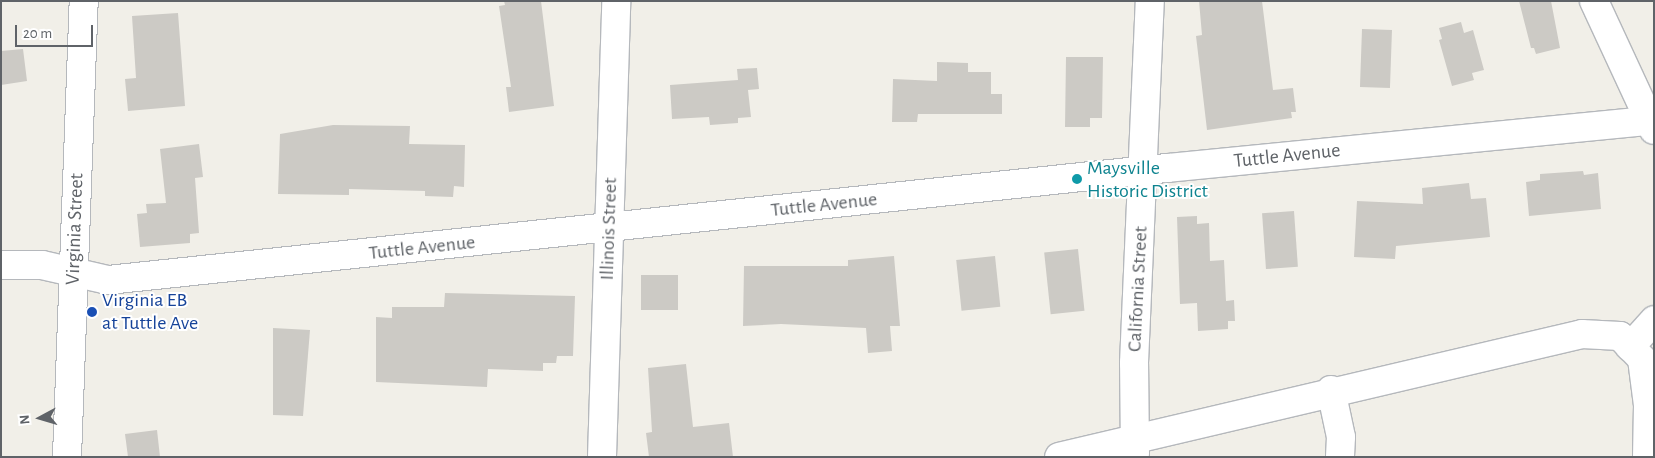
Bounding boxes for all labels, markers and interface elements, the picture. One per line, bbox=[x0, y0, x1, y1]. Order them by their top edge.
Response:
scale bar bbox=[18, 15, 95, 47]
text: 20 m bbox=[23, 26, 52, 41]
street label: Tuttle Avenue bbox=[1233, 138, 1341, 174]
place label: Maysville Historic District bbox=[1087, 156, 1208, 203]
street label: Virginia Street bbox=[61, 173, 89, 285]
marker: Maysville Historic District bbox=[1071, 173, 1083, 185]
street label: Illinois Street bbox=[595, 177, 623, 281]
street label: Tuttle Avenue bbox=[770, 187, 878, 223]
street label: California Street bbox=[1123, 225, 1153, 353]
street label: Tuttle Avenue bbox=[368, 230, 476, 266]
place label: Virginia EB at Tuttle Ave bbox=[102, 288, 198, 335]
marker: Virginia EB at Tuttle Ave bbox=[86, 306, 98, 318]
north arrow bbox=[15, 393, 65, 443]
text: N bbox=[18, 414, 33, 425]

